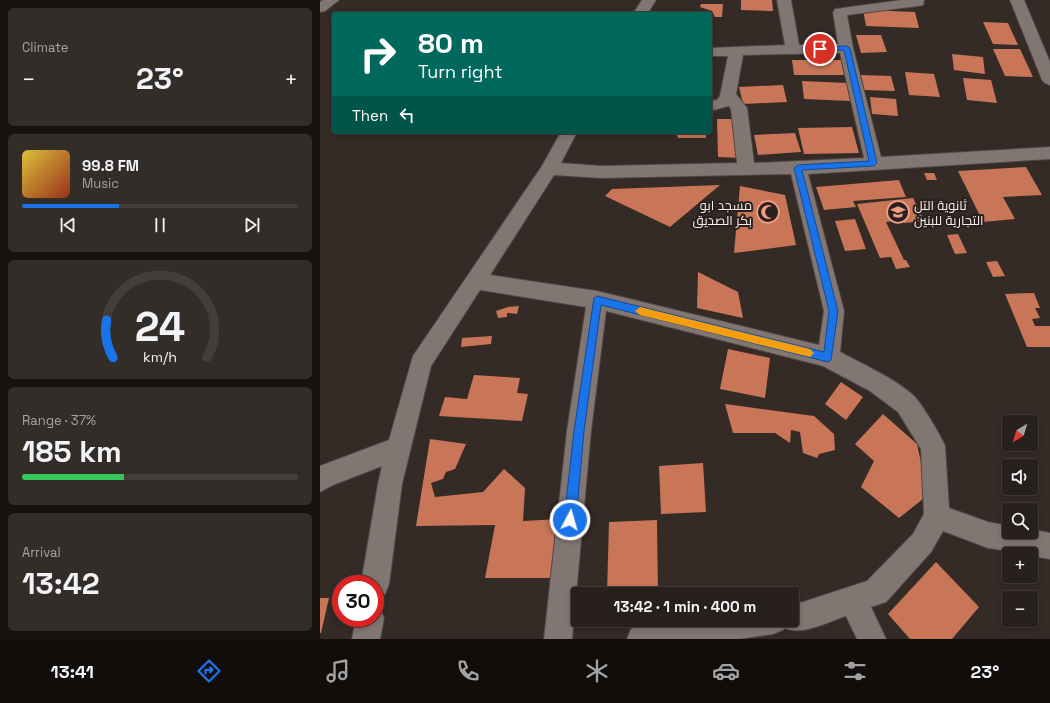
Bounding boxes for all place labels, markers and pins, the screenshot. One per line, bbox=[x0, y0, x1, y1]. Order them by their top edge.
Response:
pin bbox=[803, 32, 837, 66]
place label: مسجد ابو بكر الصديق bbox=[693, 197, 752, 229]
place label: ثانوية التل التجارية للبنين bbox=[914, 197, 983, 229]
mosque icon: مسجد ابو بكر الصديق bbox=[755, 199, 781, 225]
school or university icon: ثانوية التل التجارية للبنين bbox=[885, 199, 911, 225]

